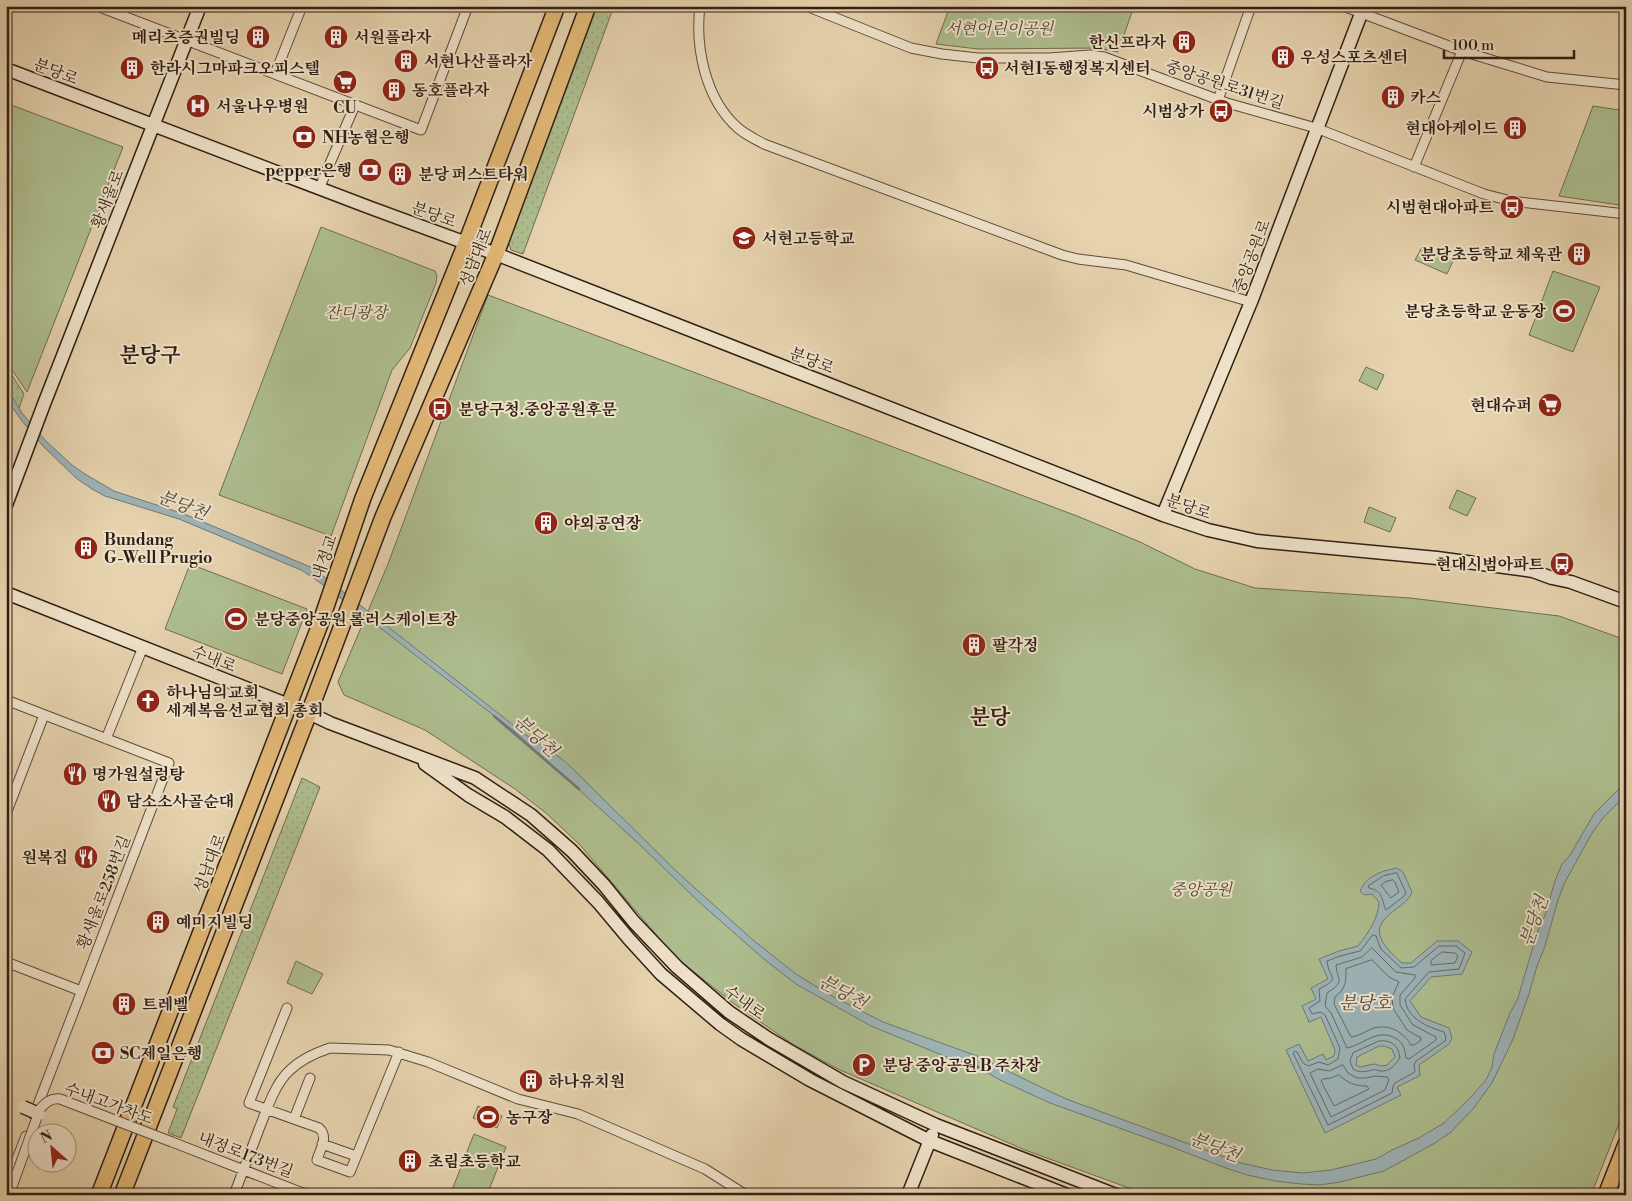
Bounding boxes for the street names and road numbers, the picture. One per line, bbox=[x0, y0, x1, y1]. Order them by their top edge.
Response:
street label: 분당로 bbox=[30, 54, 81, 90]
street label: 중앙공원로31번길 bbox=[1163, 56, 1287, 114]
street label: 황새울로 bbox=[88, 166, 129, 232]
street label: 분당로 bbox=[408, 198, 459, 232]
street label: 중앙공원로 bbox=[1229, 216, 1275, 296]
street label: 성남대로 bbox=[455, 224, 497, 290]
street label: 분당로 bbox=[786, 343, 837, 379]
street label: 분당로 bbox=[1163, 490, 1214, 524]
street label: 내정교 bbox=[308, 532, 342, 583]
street label: 수내로 bbox=[188, 641, 239, 677]
street label: 성남대로 bbox=[190, 830, 231, 896]
street label: 황새울로258번길 bbox=[73, 833, 135, 952]
street label: 수내로 bbox=[720, 981, 769, 1025]
street label: 수내고가차도 bbox=[62, 1079, 156, 1129]
street label: 내정로173번길 bbox=[195, 1128, 296, 1182]

